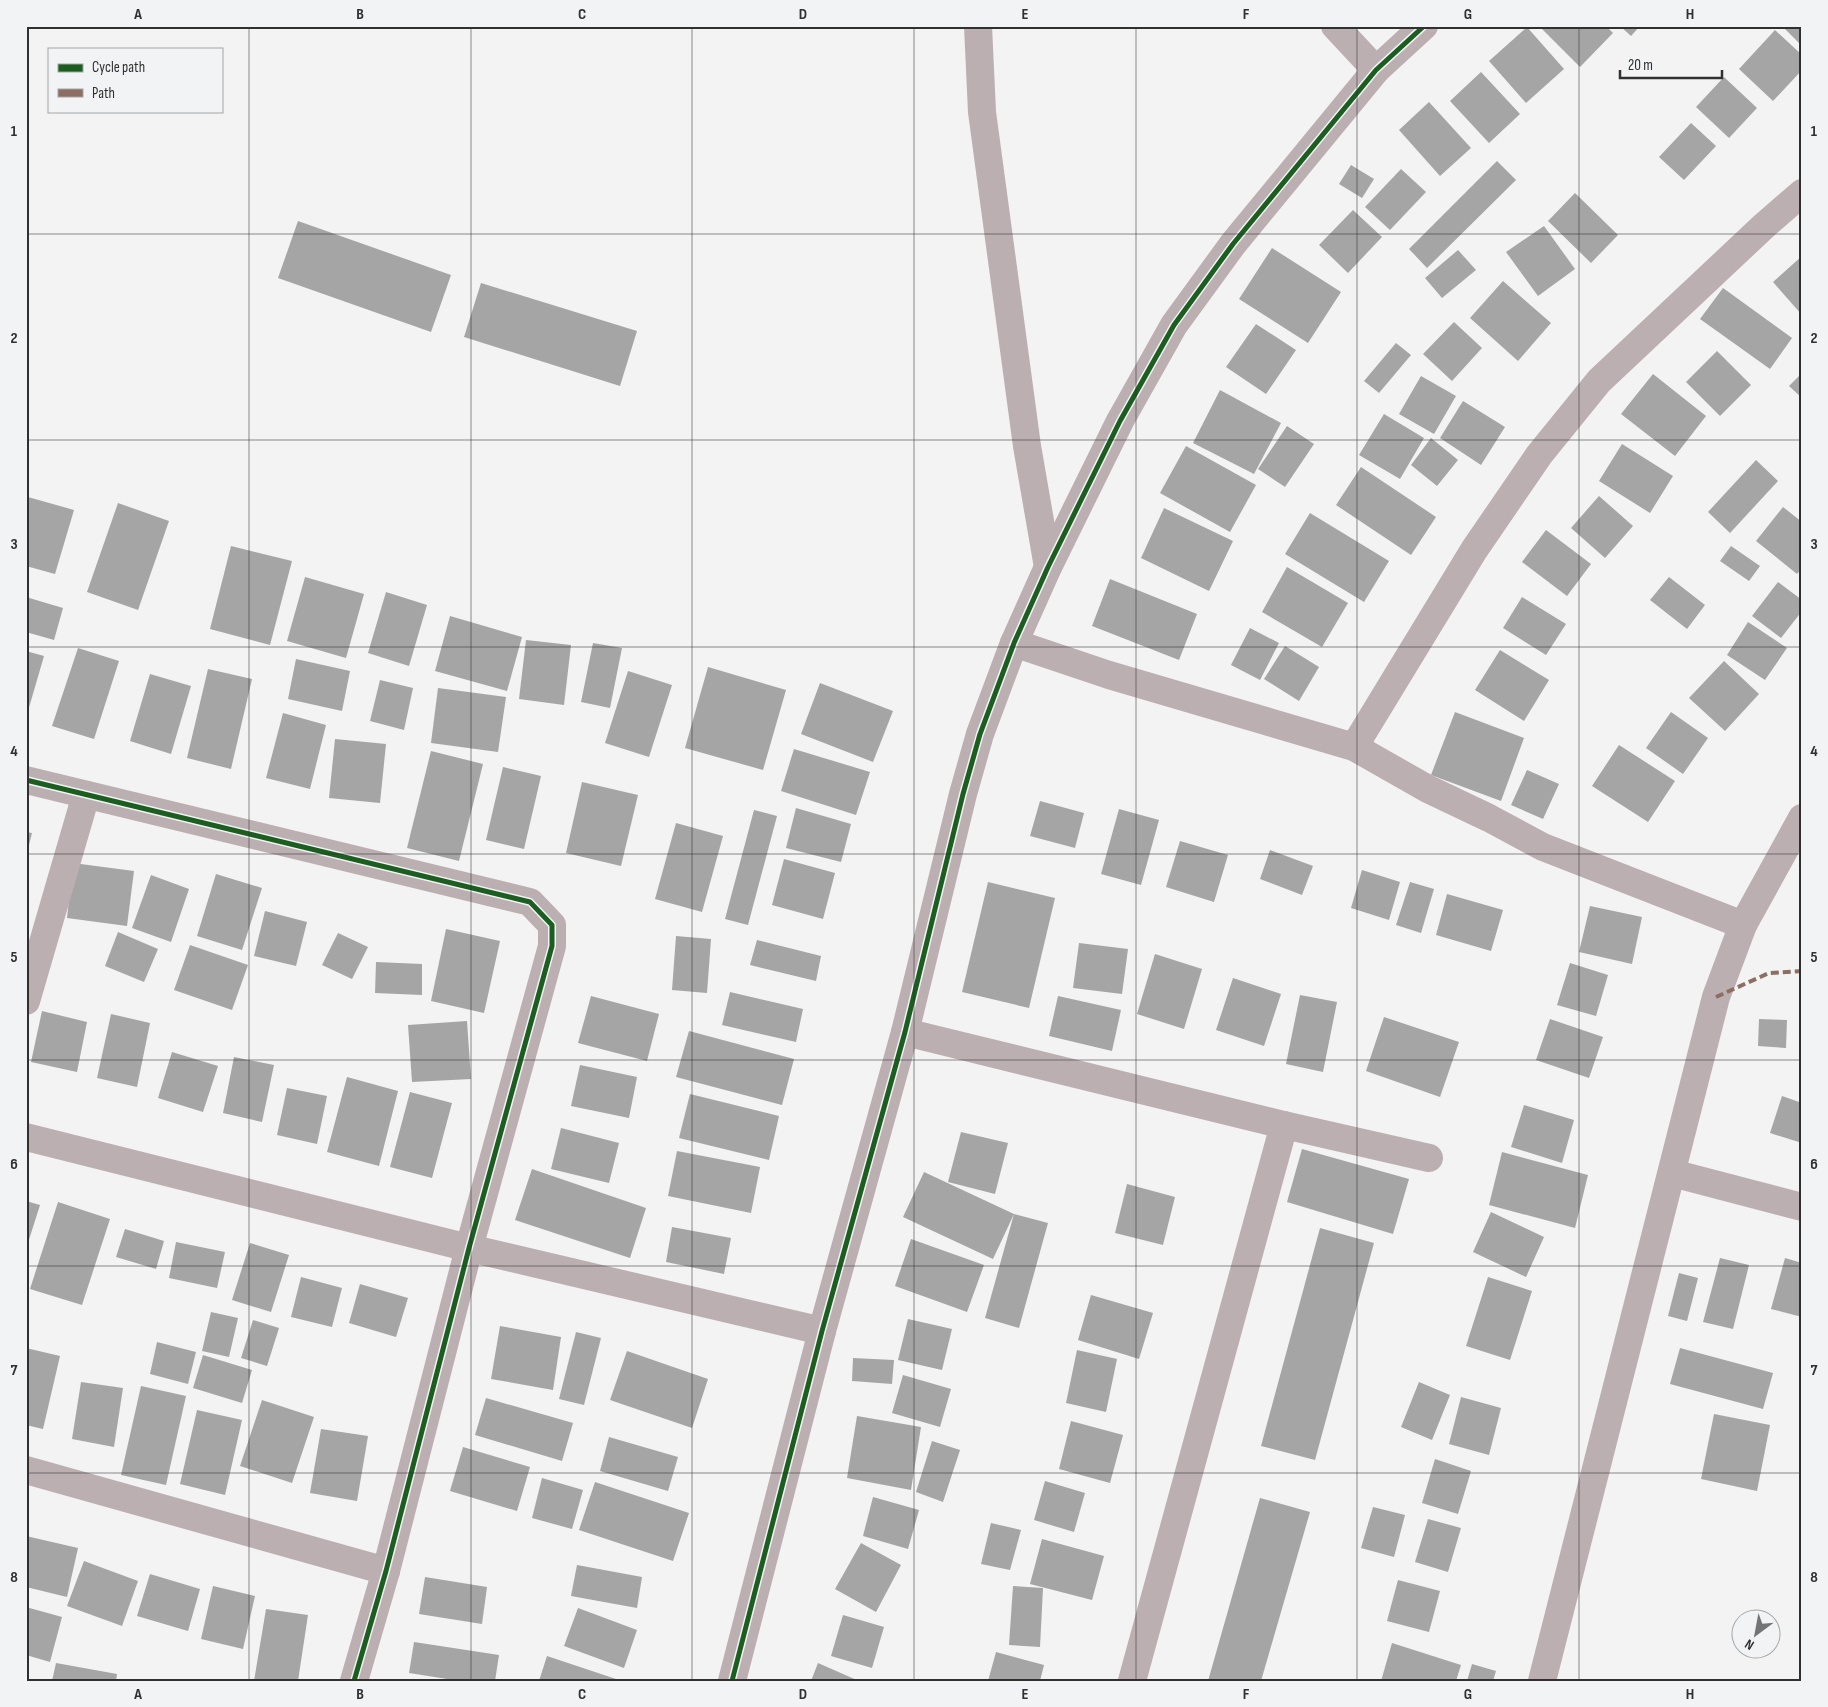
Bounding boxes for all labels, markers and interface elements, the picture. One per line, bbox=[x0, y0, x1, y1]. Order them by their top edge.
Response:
text: A bbox=[133, 5, 142, 24]
text: B bbox=[356, 5, 364, 24]
text: C bbox=[578, 5, 586, 24]
text: D bbox=[799, 5, 807, 24]
text: E bbox=[1022, 5, 1029, 24]
text: F bbox=[1243, 5, 1250, 24]
text: G bbox=[1464, 5, 1472, 24]
text: H bbox=[1686, 5, 1694, 24]
legend bbox=[48, 48, 222, 112]
scale bar bbox=[1620, 48, 1723, 80]
text: 20 m bbox=[1628, 56, 1653, 75]
text: Cycle path bbox=[92, 58, 145, 77]
text: Path bbox=[92, 84, 115, 103]
text: 1 bbox=[11, 122, 18, 141]
text: 1 bbox=[1811, 122, 1818, 141]
text: 2 bbox=[10, 329, 18, 348]
text: 2 bbox=[1810, 329, 1818, 348]
text: 3 bbox=[10, 535, 18, 554]
text: 3 bbox=[1810, 535, 1818, 554]
text: 4 bbox=[10, 742, 18, 761]
text: 4 bbox=[1810, 742, 1818, 761]
text: 5 bbox=[10, 948, 18, 967]
text: 5 bbox=[1810, 948, 1818, 967]
text: 6 bbox=[10, 1155, 18, 1174]
text: 6 bbox=[1810, 1155, 1818, 1174]
text: 7 bbox=[11, 1361, 18, 1380]
text: 7 bbox=[1811, 1361, 1818, 1380]
text: 8 bbox=[10, 1568, 18, 1587]
text: 8 bbox=[1810, 1568, 1818, 1587]
north arrow bbox=[1730, 1610, 1780, 1660]
text: N bbox=[1742, 1635, 1757, 1654]
text: A bbox=[133, 1685, 142, 1704]
text: B bbox=[356, 1685, 364, 1704]
text: C bbox=[578, 1685, 586, 1704]
text: D bbox=[799, 1685, 807, 1704]
text: E bbox=[1022, 1685, 1029, 1704]
text: F bbox=[1243, 1685, 1250, 1704]
text: G bbox=[1464, 1685, 1472, 1704]
text: H bbox=[1686, 1685, 1694, 1704]

